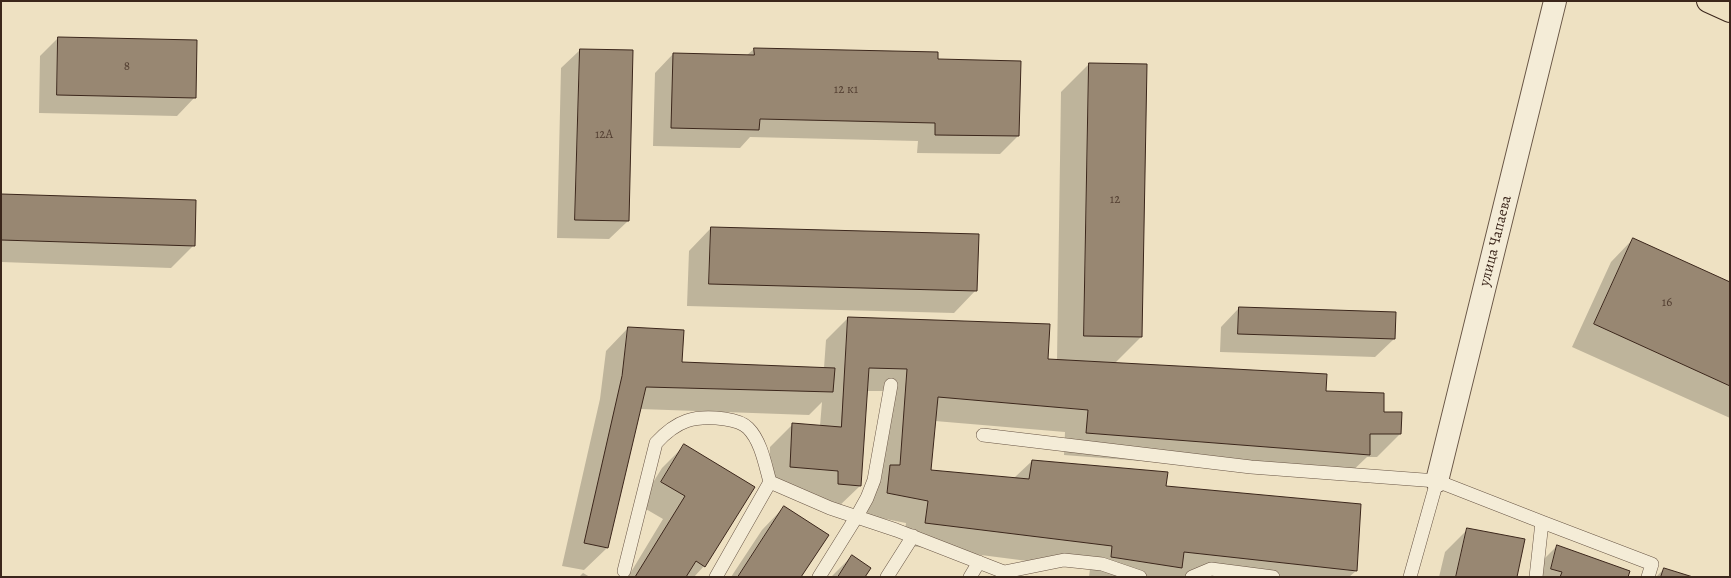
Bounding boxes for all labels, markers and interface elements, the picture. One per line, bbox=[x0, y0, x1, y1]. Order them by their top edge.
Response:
house number: 8 bbox=[124, 59, 130, 75]
house number: 12 к1 bbox=[834, 82, 858, 98]
house number: 12А bbox=[595, 127, 613, 143]
house number: 12 bbox=[1110, 192, 1120, 208]
street label: улица Чапаева bbox=[1476, 194, 1516, 288]
house number: 16 bbox=[1662, 295, 1672, 311]

